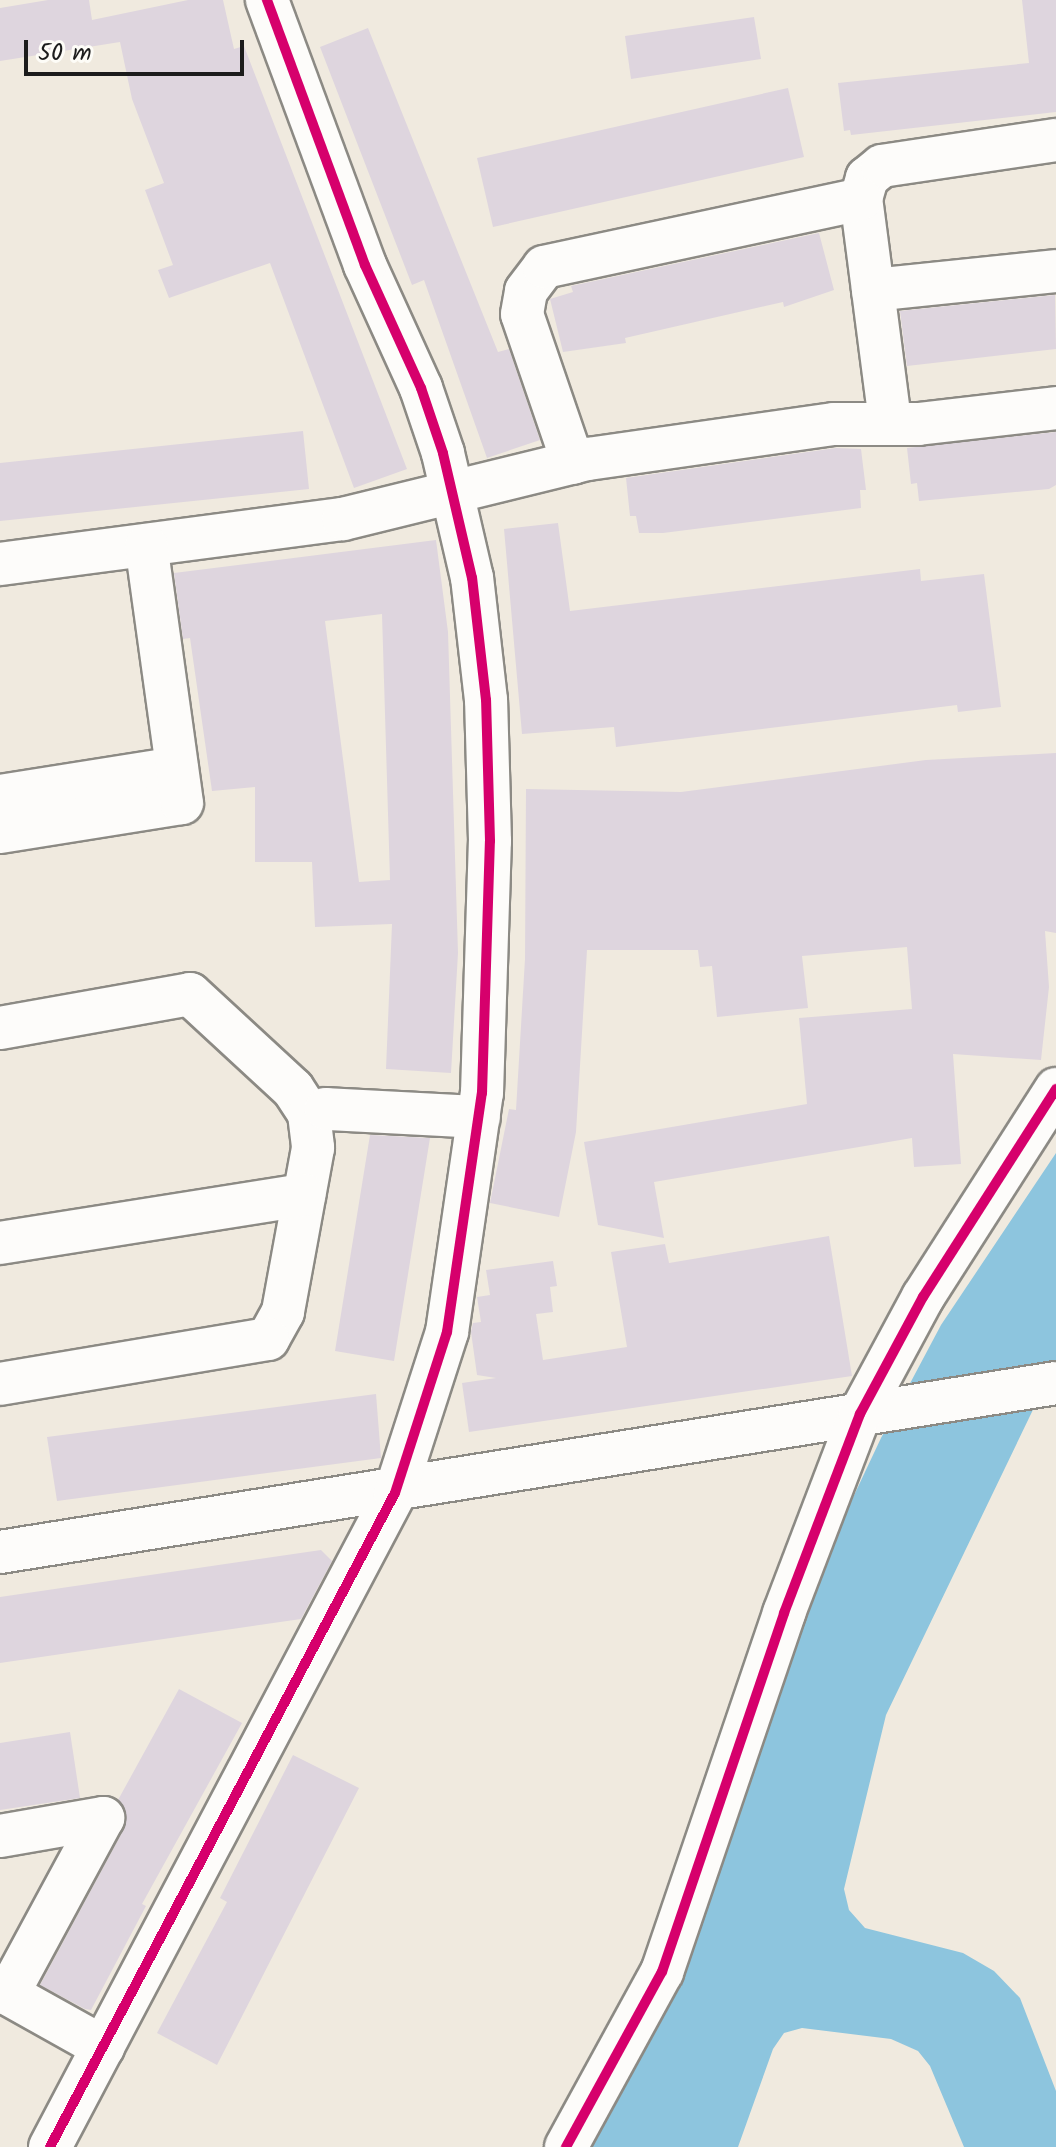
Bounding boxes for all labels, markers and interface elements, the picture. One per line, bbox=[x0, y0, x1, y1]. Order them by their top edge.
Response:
scale bar bbox=[28, 24, 248, 74]
text: 50 m bbox=[38, 34, 92, 73]

